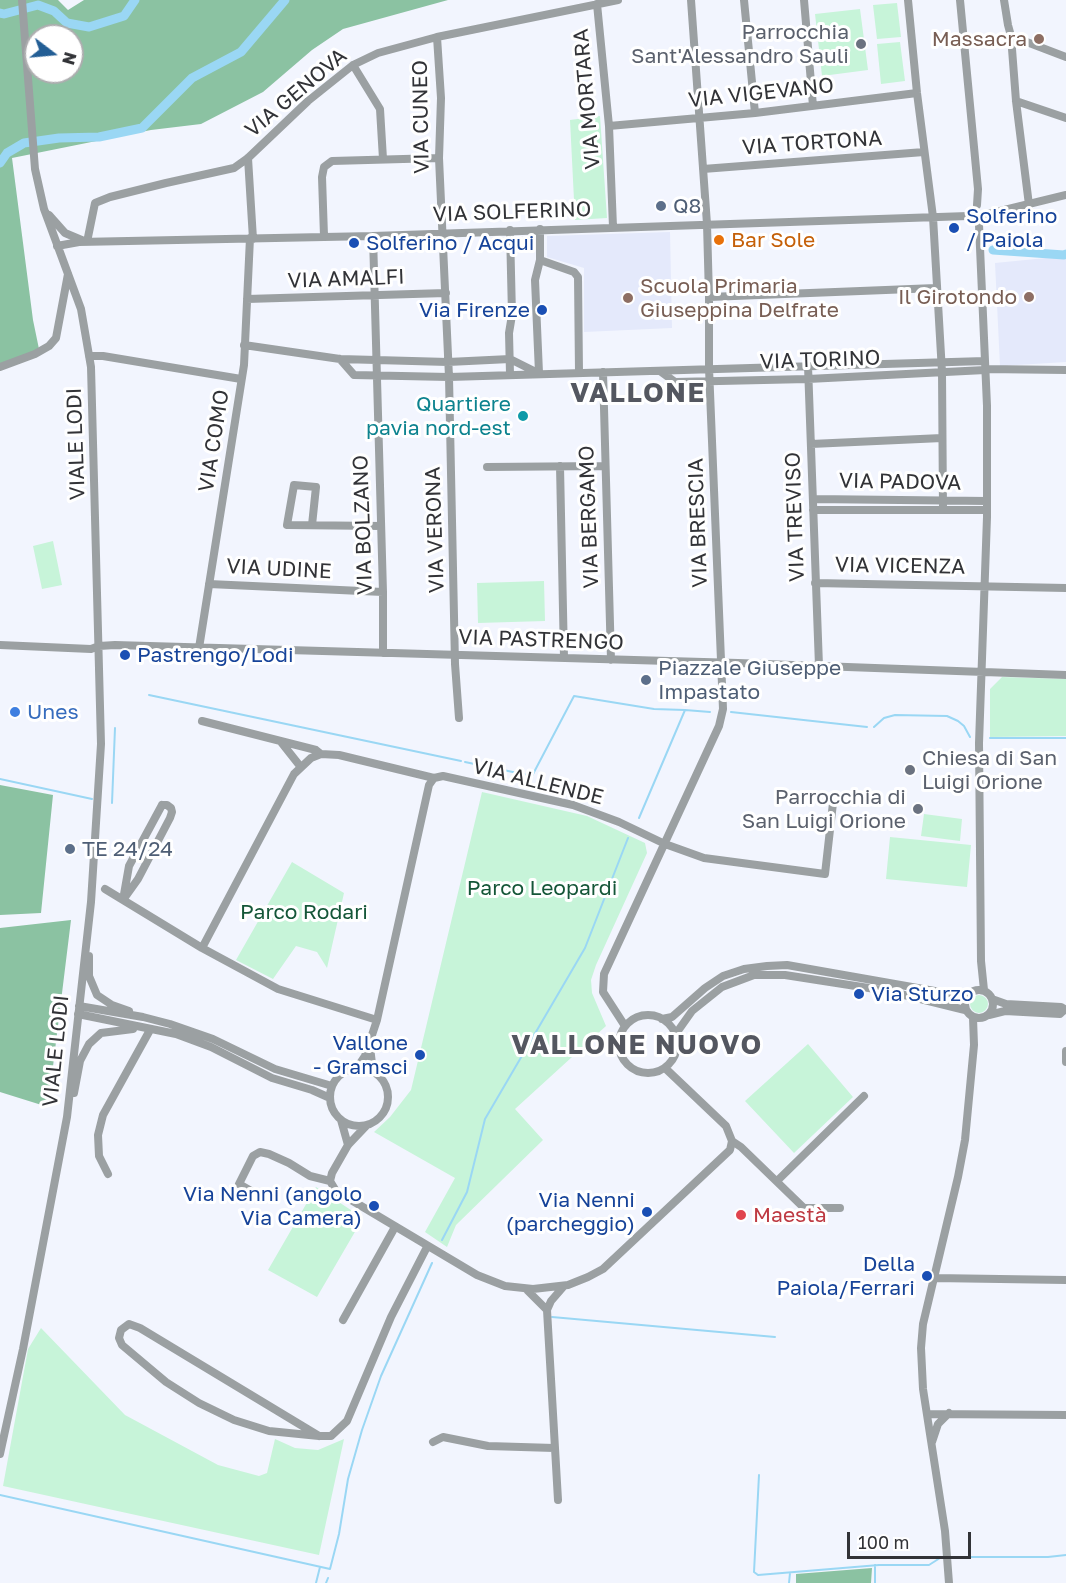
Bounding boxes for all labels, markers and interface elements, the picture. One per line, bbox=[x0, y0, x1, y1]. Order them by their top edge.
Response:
place label: Parrocchia Sant'Alessandro Sauli bbox=[631, 19, 849, 69]
north arrow bbox=[24, 24, 84, 84]
place label: Massacra bbox=[932, 26, 1027, 52]
street label: VIA MORTARA bbox=[568, 27, 606, 171]
marker: Massacra bbox=[1032, 32, 1046, 46]
marker: Parrocchia Sant'Alessandro Sauli bbox=[854, 37, 868, 51]
street label: VIA GENOVA bbox=[240, 43, 352, 143]
text: N bbox=[58, 50, 81, 67]
street label: VIA CUNEO bbox=[407, 60, 435, 174]
street label: VIA VIGEVANO bbox=[687, 73, 835, 113]
street label: VIA TORTONA bbox=[741, 126, 883, 160]
place label: Q8 bbox=[673, 193, 701, 219]
street label: VIA SOLFERINO bbox=[432, 197, 592, 227]
marker: Q8 bbox=[654, 199, 668, 213]
place label: Solferino / Paiola bbox=[966, 203, 1057, 253]
marker: Solferino / Paiola bbox=[947, 221, 961, 235]
place label: Bar Sole bbox=[731, 227, 815, 253]
place label: Solferino / Acqui bbox=[366, 230, 534, 256]
marker: Bar Sole bbox=[712, 233, 726, 247]
marker: Solferino / Acqui bbox=[347, 236, 361, 250]
street label: VIA AMALFI bbox=[287, 264, 405, 294]
place label: Scuola Primaria Giuseppina Delfrate bbox=[640, 273, 839, 323]
place label: Il Girotondo bbox=[898, 284, 1017, 310]
marker: Il Girotondo bbox=[1022, 290, 1036, 304]
marker: Scuola Primaria Giuseppina Delfrate bbox=[621, 291, 635, 305]
place label: Via Firenze bbox=[419, 297, 530, 323]
marker: Via Firenze bbox=[535, 303, 549, 317]
street label: VIA TORINO bbox=[759, 345, 881, 375]
district label: VALLONE bbox=[570, 377, 706, 409]
street label: VIALE LODI bbox=[61, 387, 91, 501]
street label: VIA COMO bbox=[193, 388, 235, 494]
place label: Quartiere pavia nord-est bbox=[366, 391, 511, 441]
marker: Quartiere pavia nord-est bbox=[516, 409, 530, 423]
street label: VIA BERGAMO bbox=[574, 445, 604, 589]
street label: VIA TREVISO bbox=[780, 452, 810, 582]
street label: VIA BOLZANO bbox=[348, 455, 378, 595]
street label: VIA BRESCIA bbox=[683, 458, 713, 588]
street label: VIA VERONA bbox=[420, 466, 450, 594]
street label: VIA PADOVA bbox=[839, 468, 961, 496]
street label: VIA VICENZA bbox=[835, 552, 965, 580]
street label: VIA UDINE bbox=[226, 554, 332, 584]
street label: VIA PASTRENGO bbox=[458, 625, 624, 655]
place label: Pastrengo/Lodi bbox=[137, 642, 294, 668]
marker: Pastrengo/Lodi bbox=[118, 648, 132, 662]
place label: Piazzale Giuseppe Impastato bbox=[658, 655, 841, 705]
marker: Piazzale Giuseppe Impastato bbox=[639, 673, 653, 687]
place label: Unes bbox=[27, 699, 79, 725]
marker: Unes bbox=[8, 705, 22, 719]
place label: Chiesa di San Luigi Orione bbox=[922, 745, 1057, 795]
street label: VIA ALLENDE bbox=[470, 754, 606, 810]
marker: Chiesa di San Luigi Orione bbox=[903, 763, 917, 777]
place label: Parrocchia di San Luigi Orione bbox=[742, 784, 906, 834]
marker: Parrocchia di San Luigi Orione bbox=[911, 802, 925, 816]
place label: TE 24/24 bbox=[82, 836, 173, 862]
marker: TE 24/24 bbox=[63, 842, 77, 856]
park label: Parco Leopardi bbox=[467, 875, 617, 901]
park label: Parco Rodari bbox=[240, 899, 368, 925]
place label: Via Sturzo bbox=[871, 981, 974, 1007]
marker: Via Sturzo bbox=[852, 987, 866, 1001]
street label: VIALE LODI bbox=[38, 994, 74, 1108]
district label: VALLONE NUOVO bbox=[511, 1029, 763, 1061]
place label: Vallone - Gramsci bbox=[313, 1030, 408, 1080]
marker: Vallone - Gramsci bbox=[413, 1048, 427, 1062]
place label: Via Nenni (angolo Via Camera) bbox=[183, 1181, 362, 1231]
place label: Via Nenni (parcheggio) bbox=[506, 1187, 635, 1237]
marker: Via Nenni (angolo Via Camera) bbox=[367, 1199, 381, 1213]
place label: Maestà bbox=[753, 1202, 826, 1228]
marker: Via Nenni (parcheggio) bbox=[640, 1205, 654, 1219]
marker: Maestà bbox=[734, 1208, 748, 1222]
place label: Della Paiola/Ferrari bbox=[776, 1251, 915, 1301]
marker: Della Paiola/Ferrari bbox=[920, 1269, 934, 1283]
scale bar bbox=[850, 1520, 974, 1558]
text: 100 m bbox=[858, 1531, 909, 1553]

